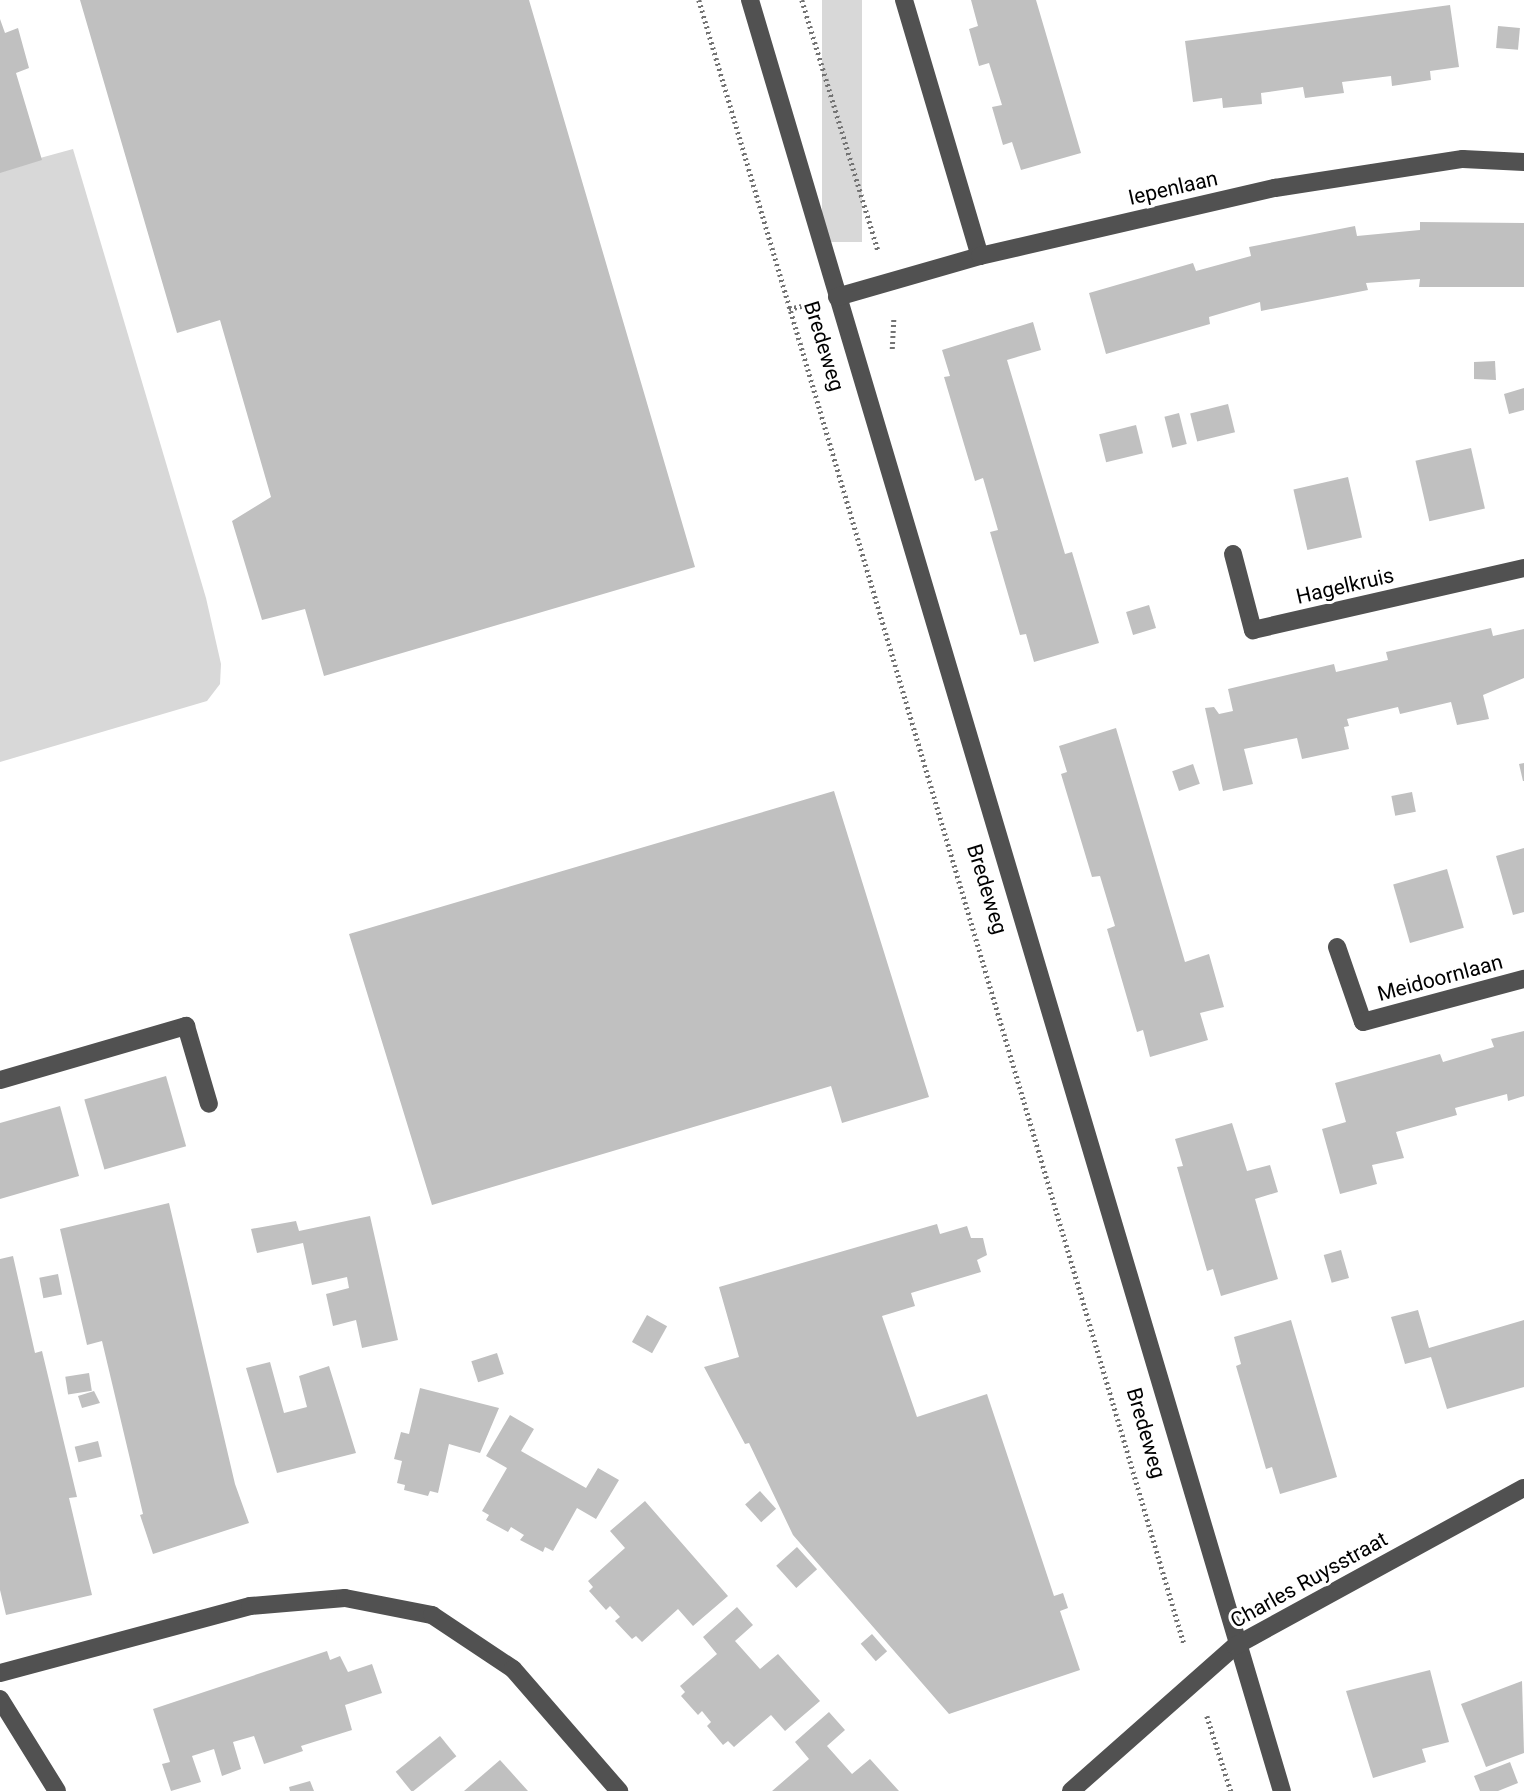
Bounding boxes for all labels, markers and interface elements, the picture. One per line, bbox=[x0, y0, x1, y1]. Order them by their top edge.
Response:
street label: Iepenlaan bbox=[1126, 165, 1220, 211]
street label: Bredeweg bbox=[798, 298, 850, 394]
street label: Hagelkruis bbox=[1294, 563, 1396, 609]
street label: Bredeweg bbox=[961, 841, 1013, 937]
street label: Meidoornlaan bbox=[1375, 949, 1505, 1007]
street label: Bredeweg bbox=[1121, 1385, 1171, 1481]
street label: Charles Ruysstraat bbox=[1226, 1526, 1392, 1634]

